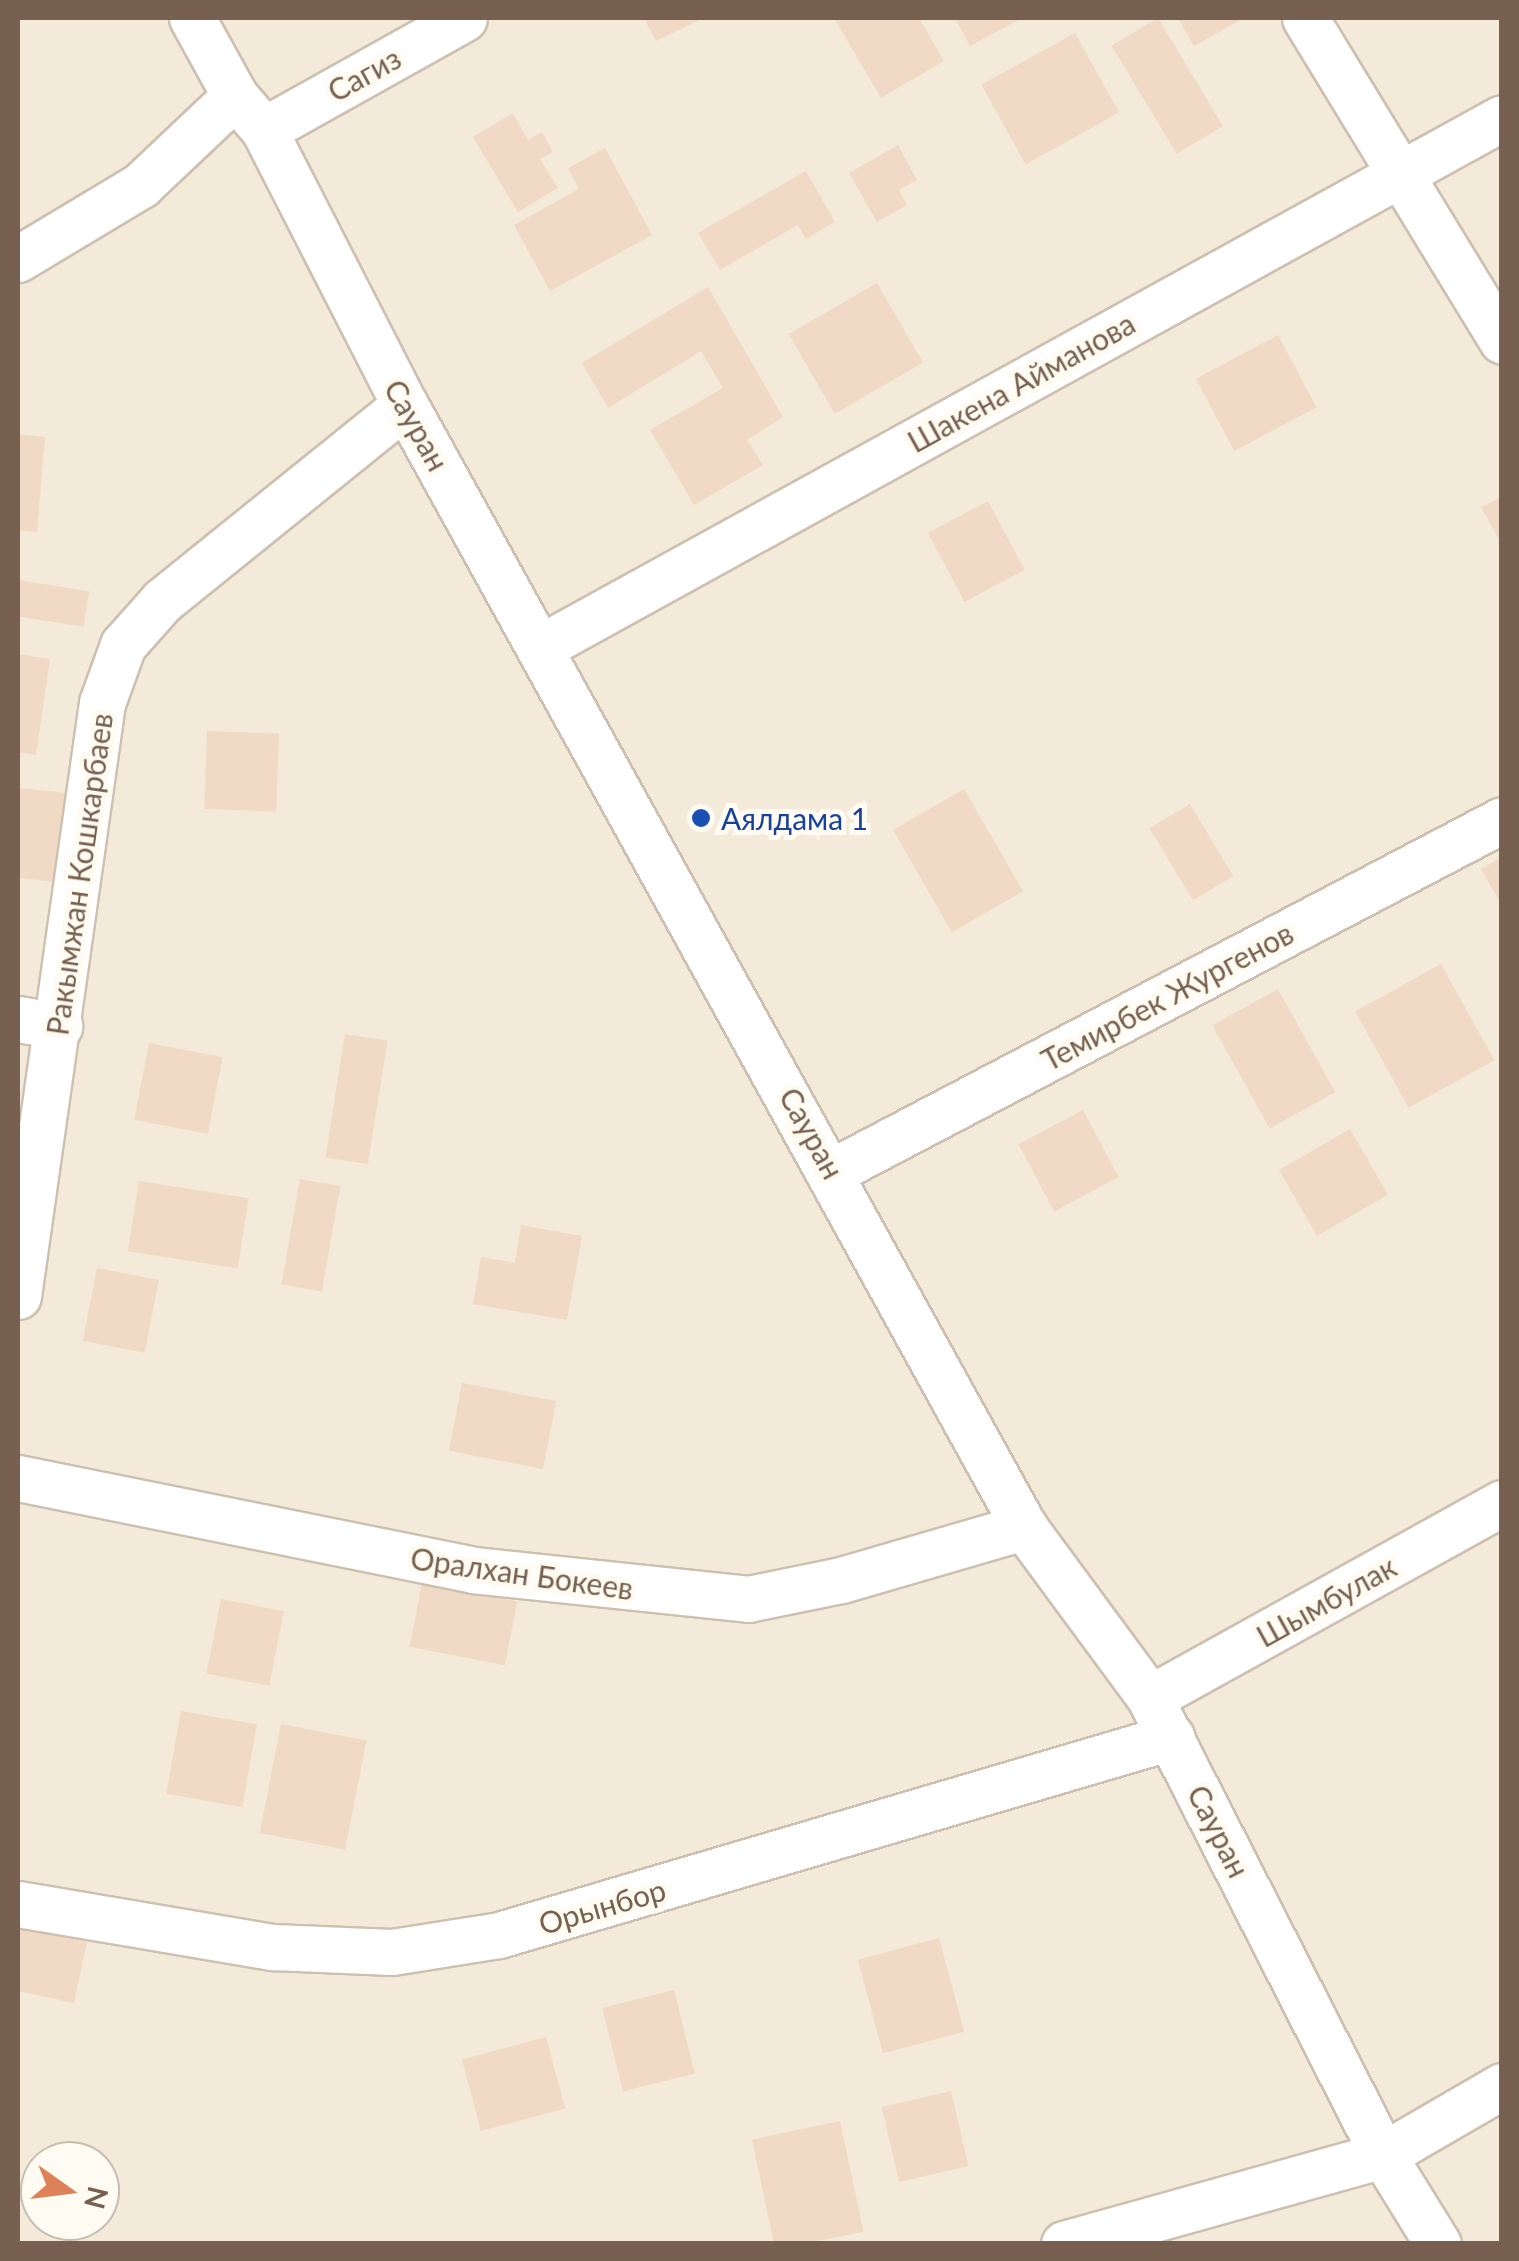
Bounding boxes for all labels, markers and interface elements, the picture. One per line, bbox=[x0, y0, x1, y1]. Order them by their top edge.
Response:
street label: Сагиз bbox=[321, 39, 407, 109]
street label: Шакена Айманова bbox=[901, 305, 1141, 459]
street label: Сауран bbox=[377, 373, 457, 477]
street label: Ракымжан Кошкарбаев bbox=[39, 711, 119, 1037]
place label: Аялдама 1 bbox=[721, 800, 868, 836]
marker: Аялдама 1 bbox=[690, 807, 712, 829]
street label: Темирбек Жургенов bbox=[1035, 914, 1299, 1078]
street label: Сауран bbox=[772, 1081, 852, 1185]
street label: Оралхан Бокеев bbox=[408, 1540, 636, 1606]
street label: Шымбулак bbox=[1250, 1548, 1402, 1654]
street label: Сауран bbox=[1181, 1779, 1257, 1883]
street label: Орынбор bbox=[534, 1871, 670, 1941]
north arrow bbox=[20, 2141, 120, 2241]
text: N bbox=[78, 2183, 116, 2212]

